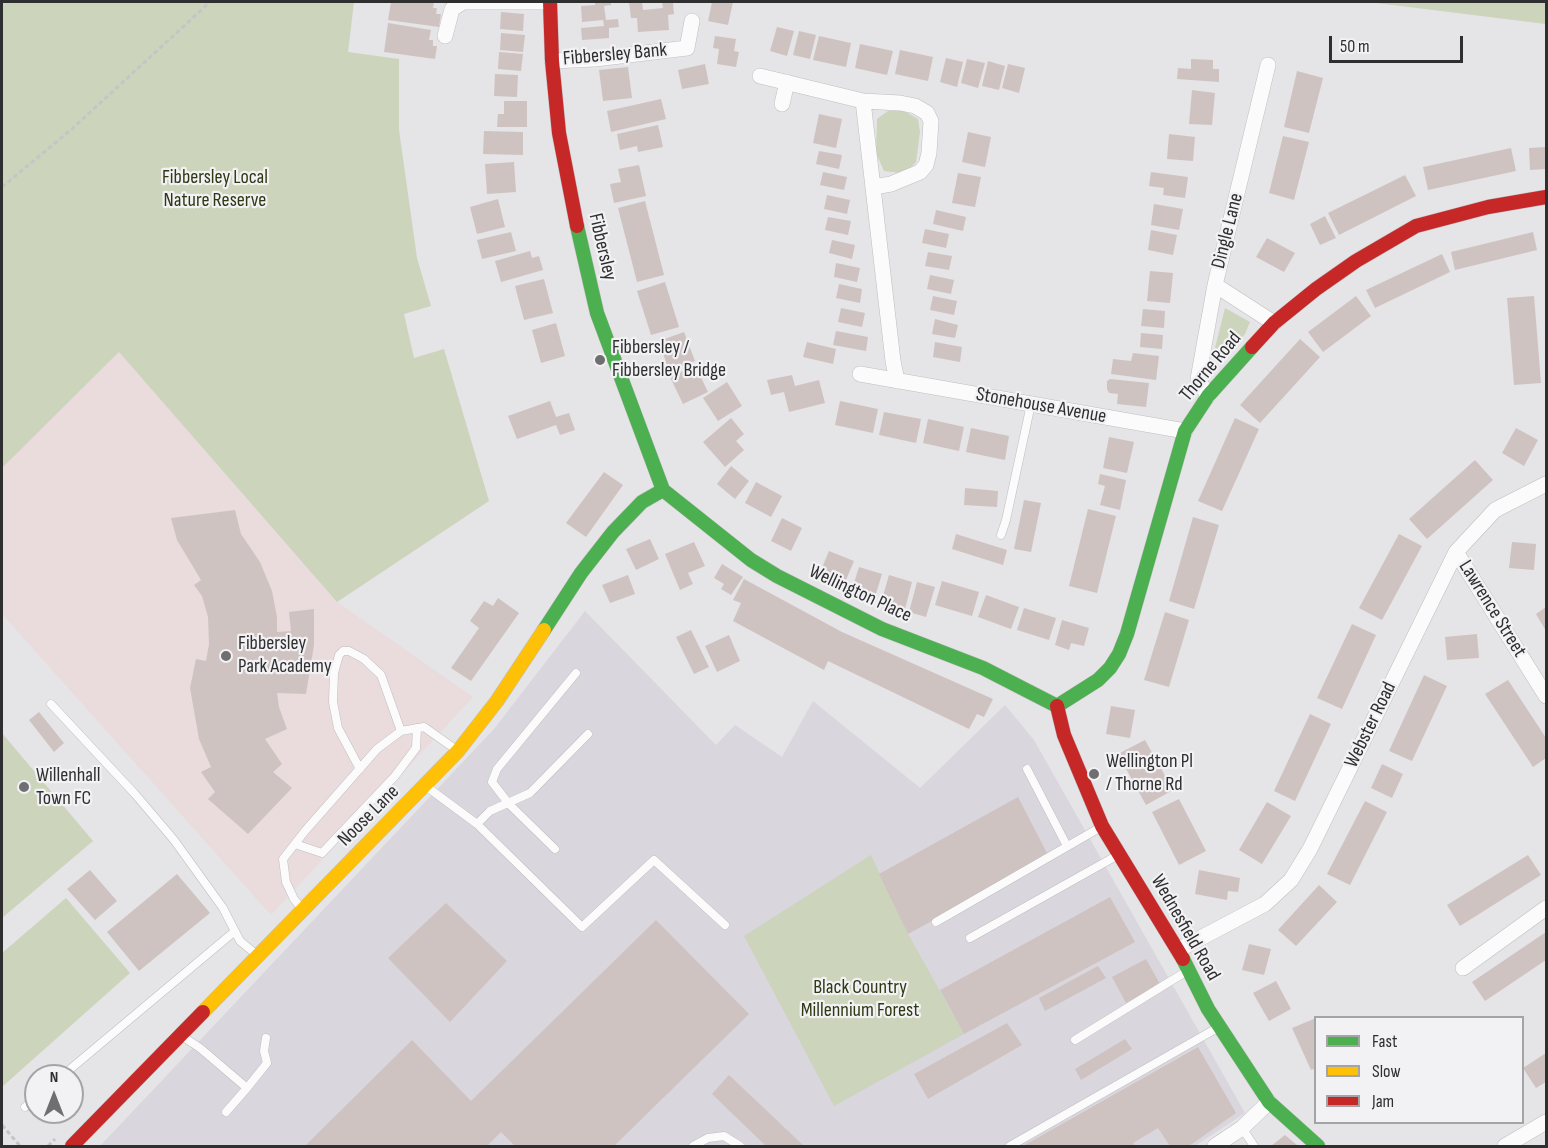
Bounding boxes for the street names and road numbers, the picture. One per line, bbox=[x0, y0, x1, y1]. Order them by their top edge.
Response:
street label: Fibbersley Bank bbox=[562, 39, 668, 71]
street label: Dingle Lane bbox=[1207, 191, 1249, 271]
street label: Fibbersley bbox=[583, 211, 621, 283]
street label: Thorne Road bbox=[1175, 327, 1247, 407]
street label: Stonehouse Avenue bbox=[974, 383, 1108, 429]
street label: Lawrence Street bbox=[1453, 556, 1531, 662]
street label: Wellington Place bbox=[805, 560, 915, 628]
street label: Webster Road bbox=[1340, 678, 1402, 772]
street label: Noose Lane bbox=[333, 780, 405, 852]
street label: Wednesfield Road bbox=[1145, 871, 1225, 985]

